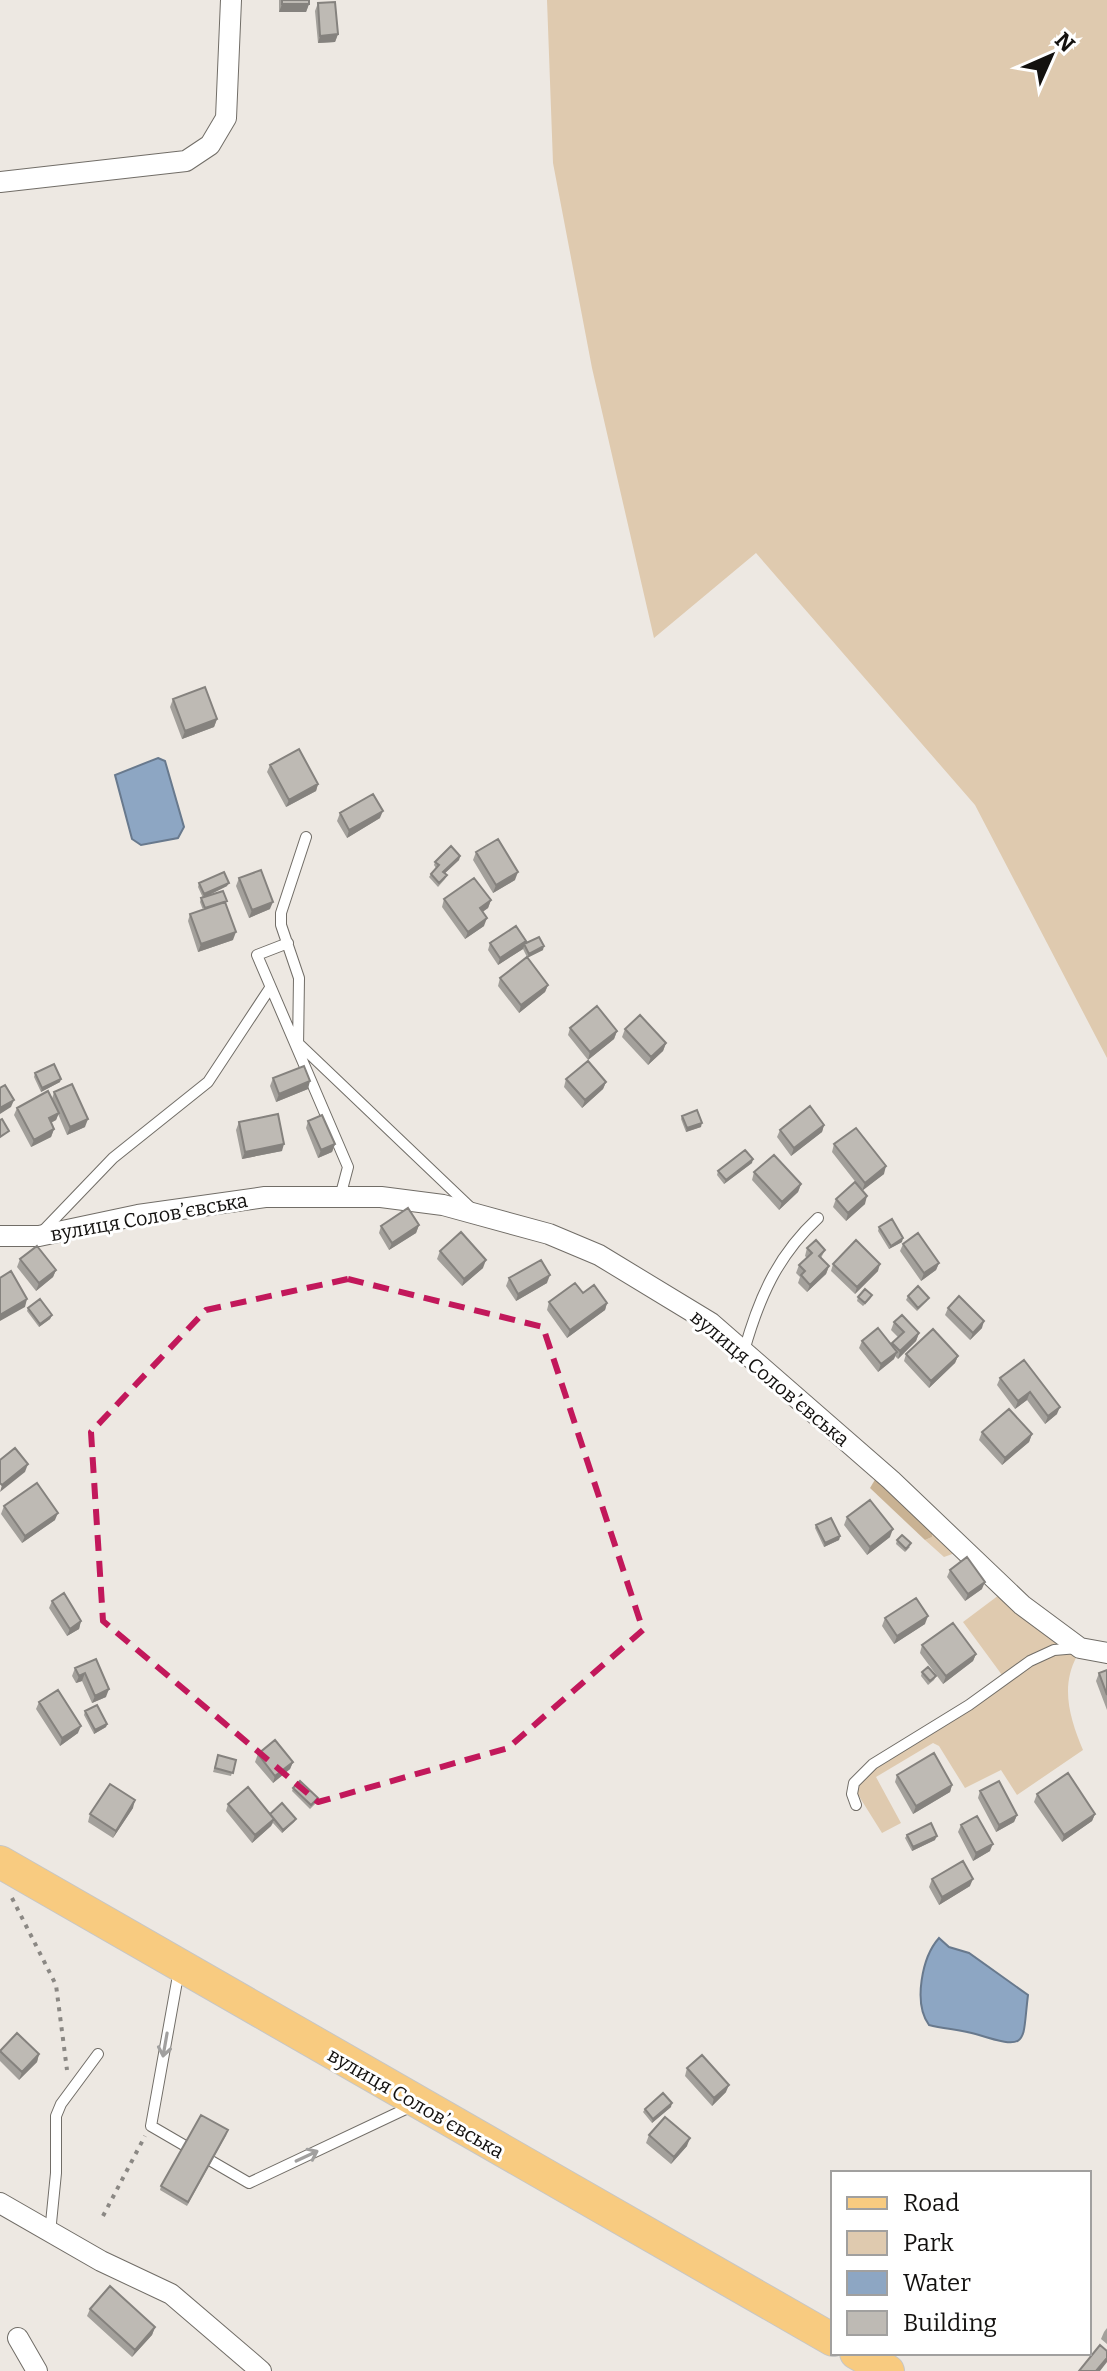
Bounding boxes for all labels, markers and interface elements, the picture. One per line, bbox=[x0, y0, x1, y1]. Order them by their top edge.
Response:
north arrow bbox=[1011, 16, 1091, 96]
text: N bbox=[1049, 27, 1080, 58]
street label: вулиця Соловʼєвська bbox=[49, 1188, 250, 1246]
street label: вулиця Соловʼєвська bbox=[686, 1305, 854, 1451]
one-way arrow bbox=[157, 2032, 172, 2057]
street label: вулиця Соловʼєвська bbox=[323, 2043, 509, 2163]
one-way arrow bbox=[294, 2148, 318, 2163]
legend bbox=[831, 2171, 1091, 2355]
text: Road bbox=[903, 2189, 959, 2217]
text: Park bbox=[903, 2229, 954, 2257]
text: Water bbox=[903, 2269, 971, 2297]
text: Building bbox=[903, 2309, 997, 2337]

